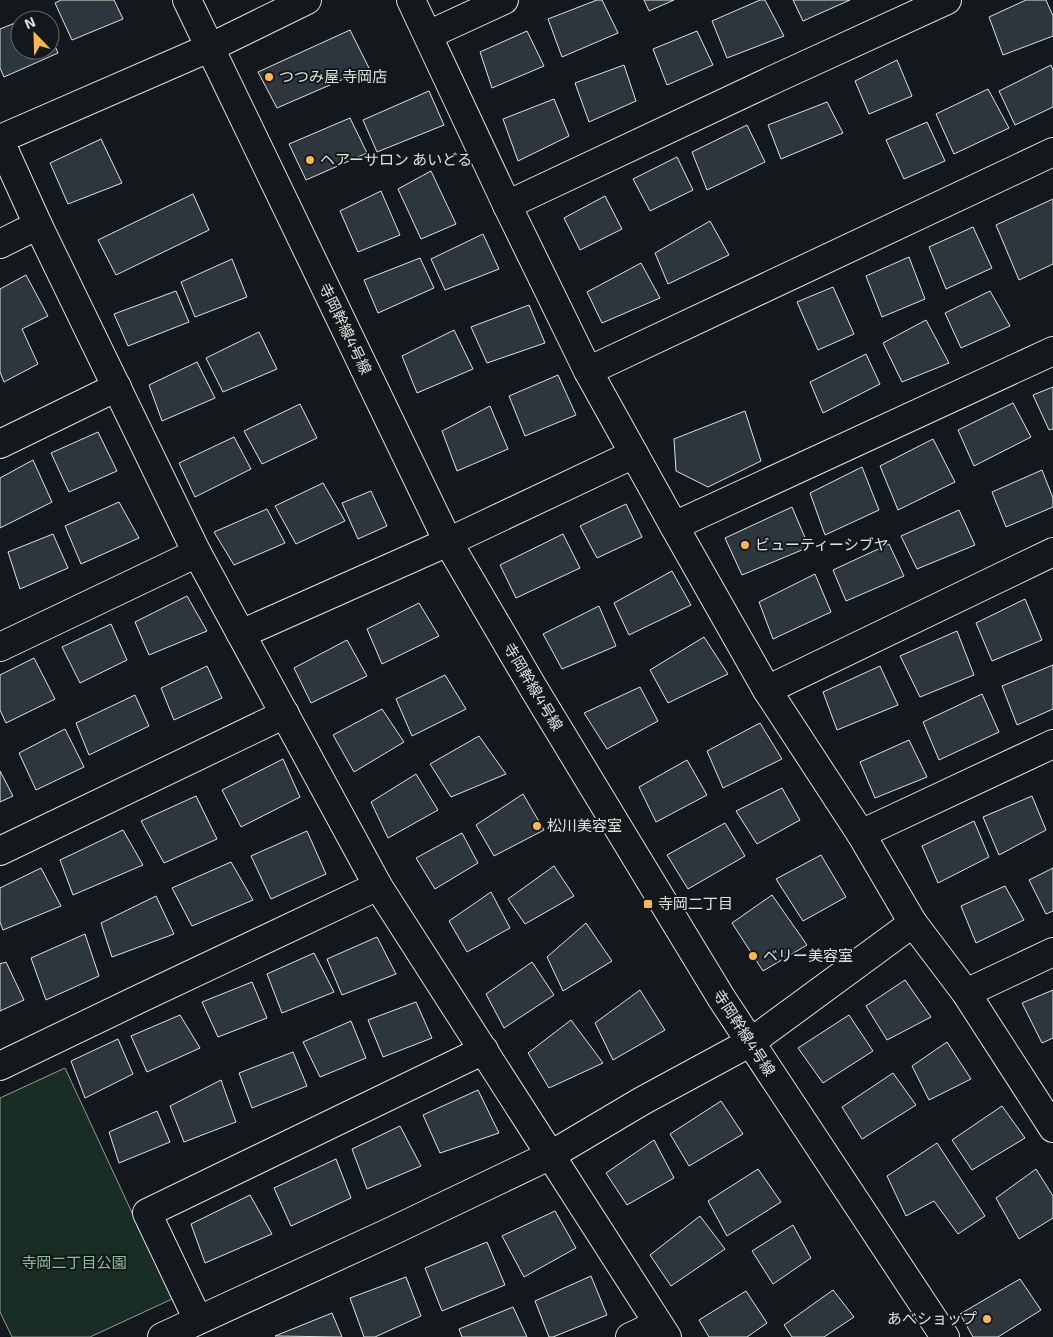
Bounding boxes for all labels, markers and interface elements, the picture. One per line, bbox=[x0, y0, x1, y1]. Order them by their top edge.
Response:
north arrow bbox=[10, 10, 60, 60]
text: N bbox=[22, 13, 38, 32]
place label: つつみ屋 寺岡店 bbox=[279, 67, 387, 85]
marker: つつみ屋 寺岡店 bbox=[263, 71, 275, 83]
place label: ヘアーサロン あいどる bbox=[320, 150, 472, 168]
marker: ヘアーサロン あいどる bbox=[304, 154, 316, 166]
street label: 寺岡幹線4号線 bbox=[316, 280, 376, 377]
place label: ビューティーシブヤ bbox=[755, 535, 889, 553]
marker: ビューティーシブヤ bbox=[739, 539, 751, 551]
street label: 寺岡幹線4号線 bbox=[501, 639, 567, 734]
place label: 松川美容室 bbox=[547, 816, 622, 834]
marker: 松川美容室 bbox=[531, 820, 543, 832]
place label: 寺岡二丁目 bbox=[658, 894, 733, 912]
marker: 寺岡二丁目 bbox=[642, 898, 654, 910]
place label: ベリー美容室 bbox=[763, 946, 853, 964]
marker: ベリー美容室 bbox=[747, 950, 759, 962]
street label: 寺岡幹線4号線 bbox=[710, 986, 779, 1079]
park label: 寺岡二丁目公園 bbox=[21, 1253, 127, 1271]
place label: あべショップ bbox=[887, 1309, 977, 1327]
marker: あべショップ bbox=[981, 1313, 993, 1325]

